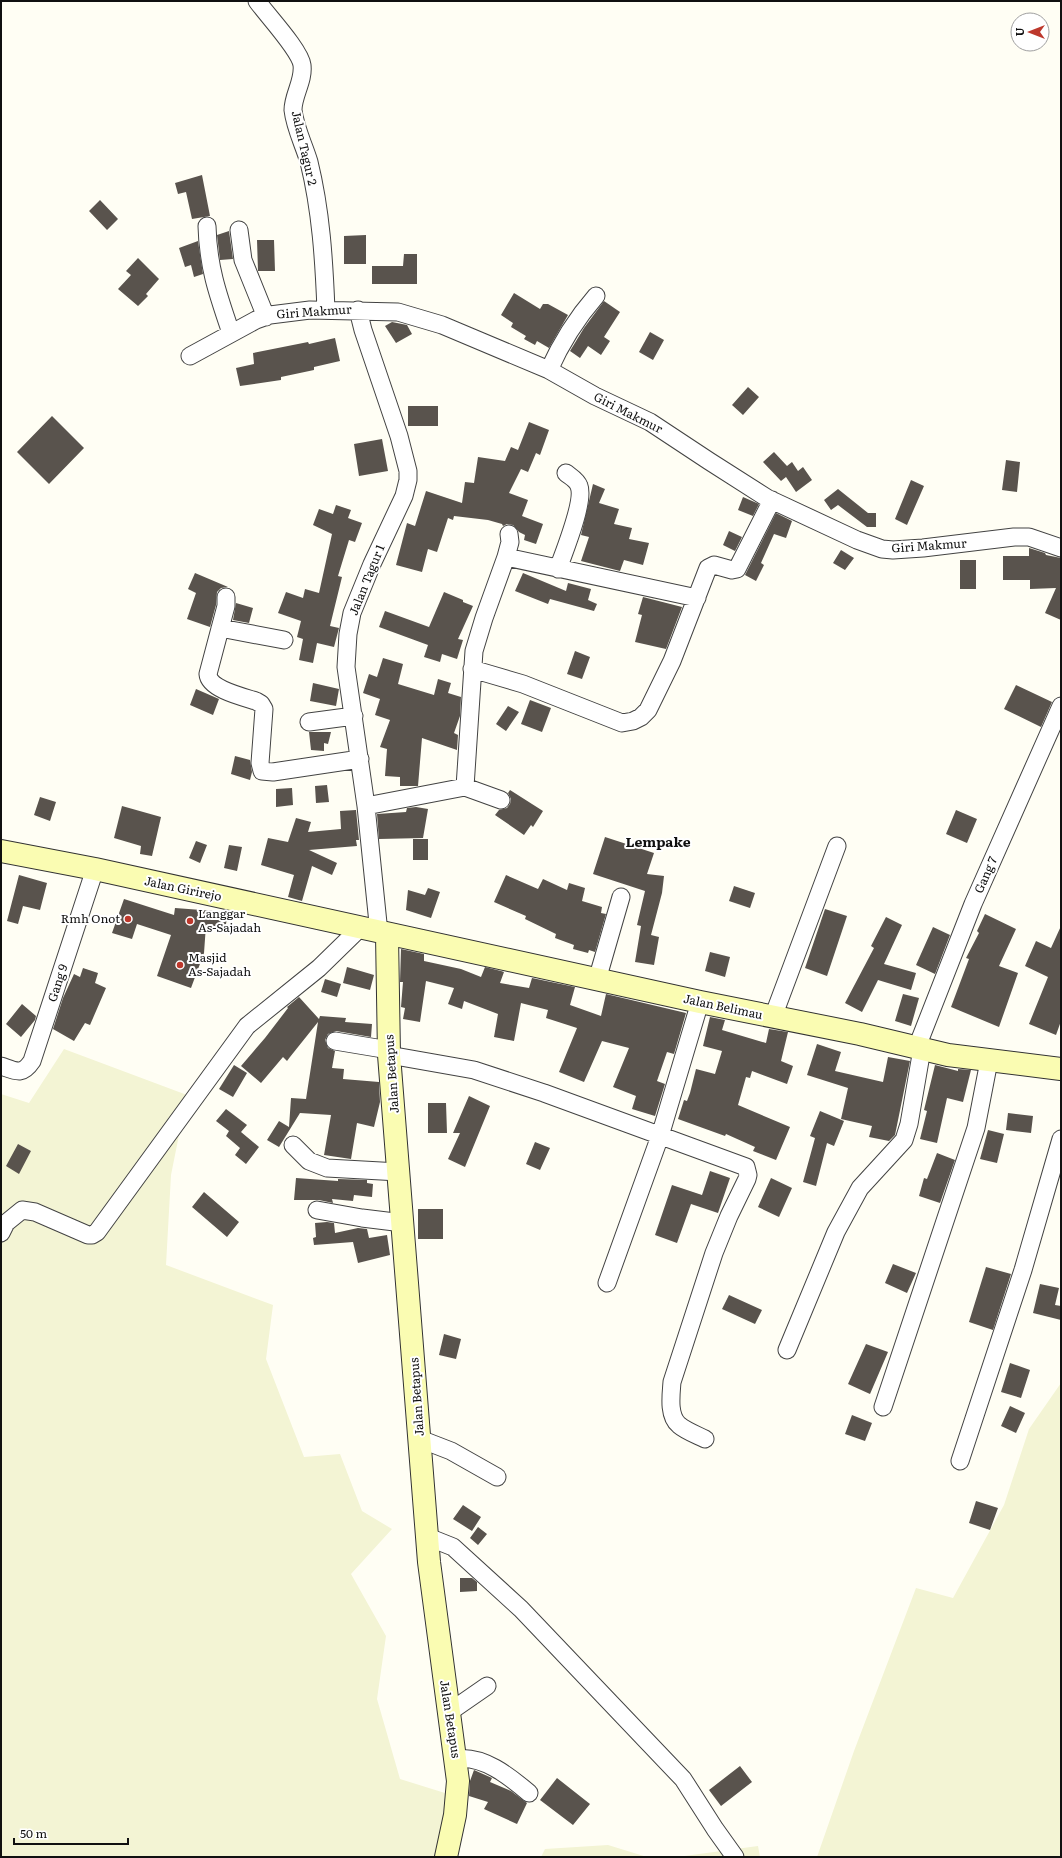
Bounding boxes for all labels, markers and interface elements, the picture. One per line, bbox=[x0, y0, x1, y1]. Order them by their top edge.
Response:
north arrow bbox=[1010, 12, 1050, 52]
text: U bbox=[1011, 27, 1027, 36]
street label: Jalan Tagur 2 bbox=[288, 109, 322, 187]
street label: Giri Makmur bbox=[276, 299, 352, 323]
street label: Giri Makmur bbox=[591, 387, 666, 437]
street label: Giri Makmur bbox=[891, 533, 967, 557]
street label: Jalan Tagur 1 bbox=[344, 541, 389, 618]
district label: Lempake bbox=[625, 831, 691, 851]
street label: Gang 7 bbox=[969, 853, 1001, 896]
street label: Jalan Girirejo bbox=[143, 871, 224, 905]
place label: Langgar As-Sajadah bbox=[198, 904, 261, 936]
place label: Rmh Onot bbox=[61, 909, 120, 927]
marker: Rmh Onot bbox=[123, 914, 133, 924]
marker: Langgar As-Sajadah bbox=[185, 916, 195, 926]
place label: Masjid As-Sajadah bbox=[188, 948, 251, 980]
marker: Masjid As-Sajadah bbox=[175, 960, 185, 970]
street label: Gang 9 bbox=[43, 962, 72, 1004]
street label: Jalan Belimau bbox=[682, 989, 765, 1023]
street label: Jalan Betapus bbox=[379, 1034, 403, 1114]
street label: Jalan Betapus bbox=[404, 1357, 428, 1437]
street label: Jalan Betapus bbox=[436, 1679, 466, 1760]
scale bar bbox=[14, 1820, 128, 1846]
text: 50 m bbox=[20, 1824, 47, 1842]

